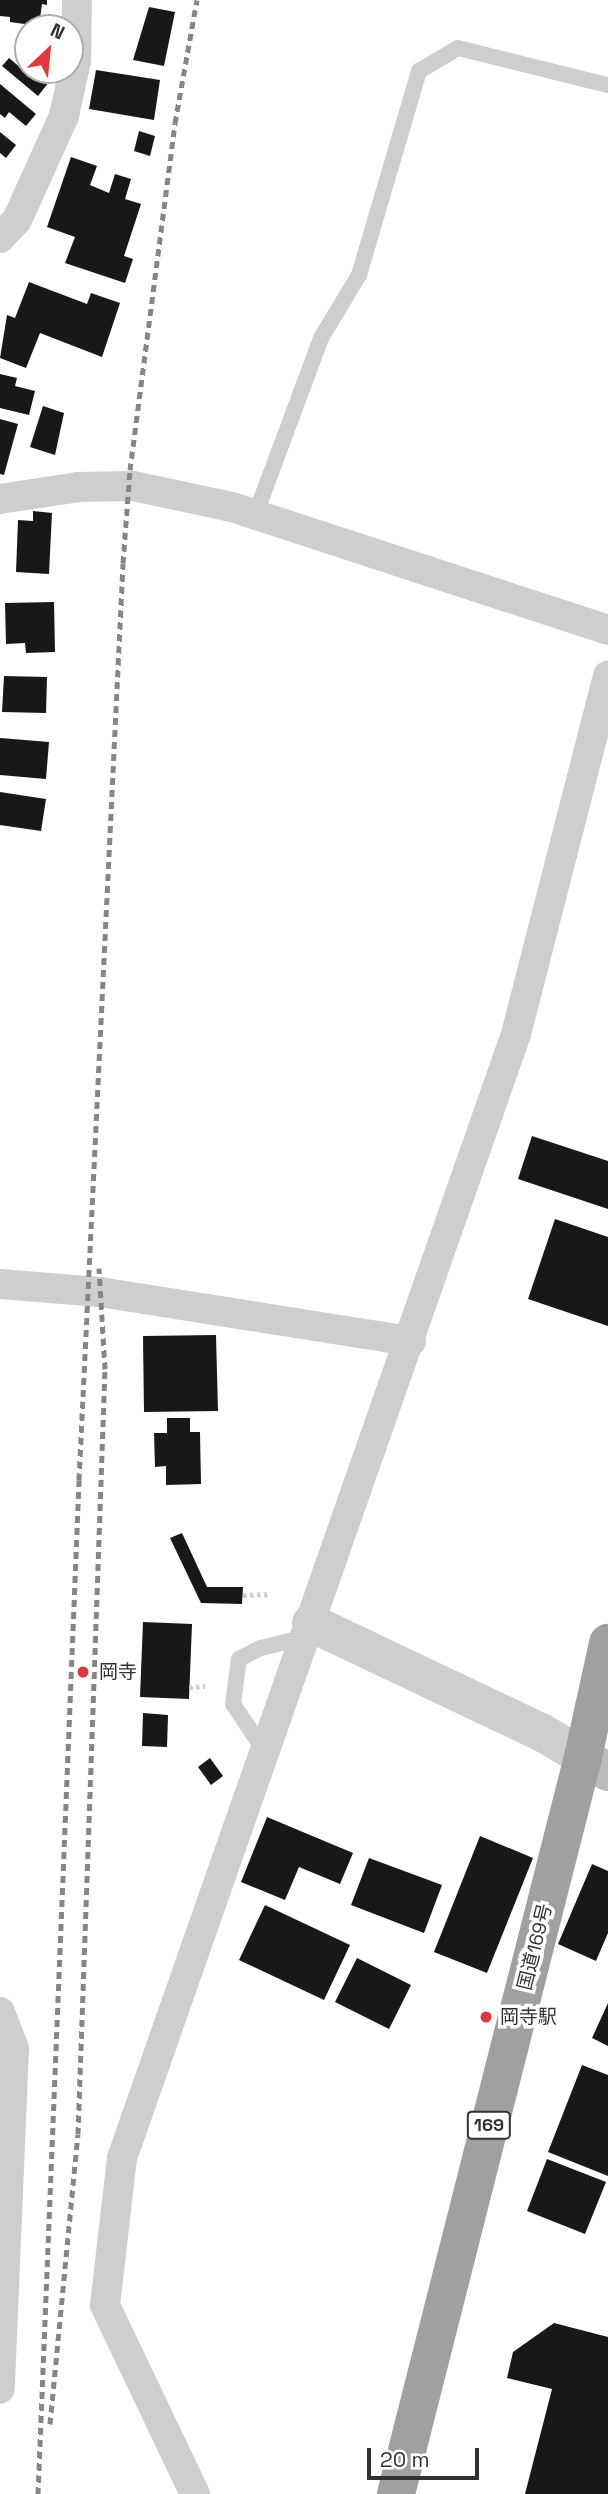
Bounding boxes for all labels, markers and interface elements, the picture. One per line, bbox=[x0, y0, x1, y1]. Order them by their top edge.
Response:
north arrow bbox=[14, 14, 84, 84]
text: N bbox=[46, 17, 69, 45]
place label: 岡寺 bbox=[99, 1661, 137, 1683]
marker: 岡寺 bbox=[73, 1662, 93, 1682]
street label: 国道169号 bbox=[513, 1901, 557, 1993]
place label: 岡寺駅 bbox=[500, 2006, 557, 2028]
marker: 岡寺駅 bbox=[478, 2009, 494, 2025]
road number: 169 bbox=[466, 2110, 512, 2140]
scale bar bbox=[370, 2434, 482, 2478]
text: 20 m bbox=[380, 2446, 430, 2473]

